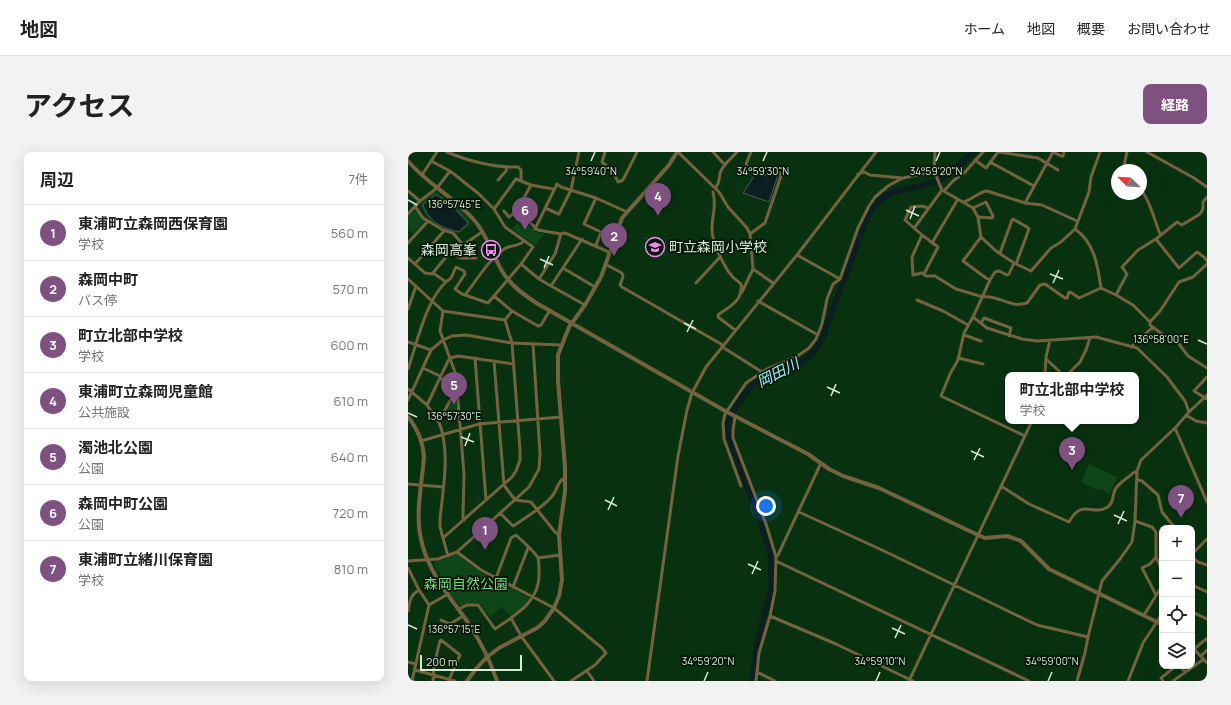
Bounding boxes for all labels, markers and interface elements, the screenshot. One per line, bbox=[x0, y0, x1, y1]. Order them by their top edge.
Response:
text: 地図 bbox=[20, 16, 58, 42]
text: ホーム bbox=[963, 19, 1005, 38]
text: 地図 bbox=[1027, 19, 1055, 38]
text: 概要 bbox=[1077, 19, 1105, 38]
text: お問い合わせ bbox=[1127, 19, 1211, 38]
button: 経路 bbox=[1143, 84, 1207, 124]
text: アクセス bbox=[24, 86, 135, 124]
text: 34°59'40"N bbox=[565, 164, 617, 178]
text: 34°59'30"N bbox=[737, 164, 789, 178]
text: 34°59'20"N bbox=[910, 164, 962, 178]
north arrow bbox=[1111, 164, 1147, 200]
text: 周辺 bbox=[40, 168, 74, 191]
text: 7件 bbox=[348, 170, 368, 188]
pin: 4 bbox=[645, 183, 671, 216]
text: 136°57'45"E bbox=[427, 197, 481, 211]
pin: 6 bbox=[512, 197, 538, 230]
text: 東浦町立森岡西保育園 bbox=[78, 213, 228, 234]
pin: 2 bbox=[601, 223, 627, 256]
text: 1 bbox=[50, 224, 56, 242]
text: 560 m bbox=[331, 224, 368, 242]
text: 学校 bbox=[78, 235, 104, 253]
school or university icon: 町立森岡小学校 bbox=[644, 236, 666, 258]
place label: 町立森岡小学校 bbox=[669, 237, 767, 256]
bus stop icon: 森岡高峯 bbox=[480, 239, 502, 261]
place label: 森岡高峯 bbox=[421, 240, 477, 259]
text: 森岡中町 bbox=[78, 269, 138, 290]
text: 2 bbox=[49, 280, 57, 298]
text: 570 m bbox=[332, 280, 368, 298]
text: バス停 bbox=[78, 291, 117, 309]
text: 町立北部中学校 bbox=[78, 325, 183, 346]
text: 136°58'00"E bbox=[1133, 332, 1189, 346]
text: 3 bbox=[49, 336, 57, 354]
text: 600 m bbox=[330, 336, 368, 354]
text: 学校 bbox=[78, 347, 104, 365]
water label: 岡田川 bbox=[753, 352, 804, 392]
pin: 5 bbox=[441, 372, 467, 405]
popup bbox=[1005, 372, 1139, 424]
text: 町立北部中学校 bbox=[1019, 379, 1125, 400]
text: 東浦町立森岡児童館 bbox=[78, 381, 213, 402]
text: 4 bbox=[49, 392, 57, 410]
text: 610 m bbox=[334, 392, 368, 410]
text: 学校 bbox=[1019, 401, 1046, 419]
text: 公共施設 bbox=[78, 403, 130, 421]
text: 136°57'30"E bbox=[427, 409, 481, 423]
text: 濁池北公園 bbox=[78, 437, 153, 458]
pin: 3 bbox=[1059, 437, 1085, 470]
text: 5 bbox=[49, 448, 57, 466]
text: 640 m bbox=[331, 448, 368, 466]
text: 公園 bbox=[78, 459, 104, 477]
pin: 7 bbox=[1168, 485, 1194, 518]
text: 森岡中町公園 bbox=[78, 493, 168, 514]
your location bbox=[756, 496, 776, 516]
text: 6 bbox=[49, 504, 57, 522]
text: 720 m bbox=[333, 504, 368, 522]
text: 公園 bbox=[78, 515, 104, 533]
pin: 1 bbox=[472, 517, 498, 550]
map controls bbox=[1159, 525, 1195, 669]
button: + bbox=[1159, 525, 1195, 561]
text: 東浦町立緒川保育園 bbox=[78, 549, 213, 570]
text: 7 bbox=[50, 560, 56, 578]
text: 810 m bbox=[334, 560, 368, 578]
button: − bbox=[1159, 561, 1195, 597]
text: 学校 bbox=[78, 571, 104, 589]
park label: 森岡自然公園 bbox=[424, 574, 508, 593]
button: locate bbox=[1159, 597, 1195, 633]
text: 136°57'15"E bbox=[428, 622, 480, 636]
button: layers bbox=[1159, 633, 1195, 669]
scale bar bbox=[420, 653, 522, 672]
text: 200 m bbox=[426, 654, 457, 669]
text: 34°59'20"N bbox=[682, 654, 734, 668]
text: 34°59'10"N bbox=[855, 654, 906, 668]
text: 34°59'00"N bbox=[1025, 654, 1079, 668]

